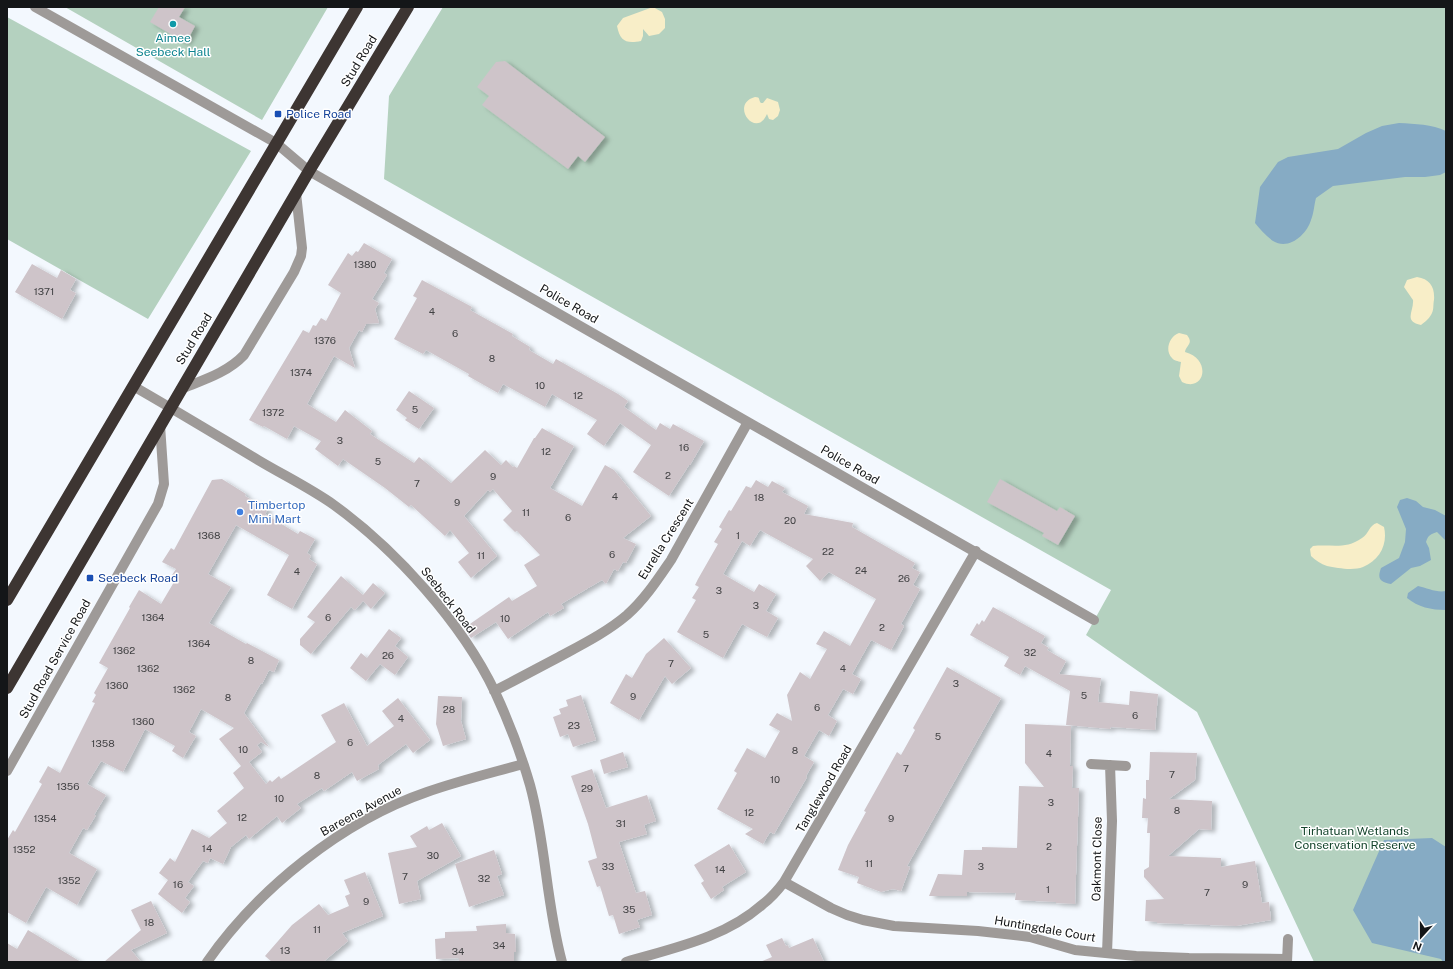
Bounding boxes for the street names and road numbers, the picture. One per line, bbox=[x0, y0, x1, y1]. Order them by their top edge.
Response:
street label: Stud Road bbox=[338, 33, 380, 89]
street label: Police Road bbox=[537, 282, 601, 326]
street label: Stud Road bbox=[173, 311, 215, 367]
street label: Police Road bbox=[818, 443, 882, 487]
street label: Eurella Crescent bbox=[636, 496, 697, 582]
street label: Seebeck Road bbox=[418, 564, 478, 636]
street label: Stud Road Service Road bbox=[16, 597, 94, 721]
street label: Tanglewood Road bbox=[793, 743, 855, 835]
street label: Bareena Avenue bbox=[318, 783, 404, 839]
street label: Oakmont Close bbox=[1089, 816, 1105, 901]
street label: Huntingdale Court bbox=[993, 913, 1097, 945]

